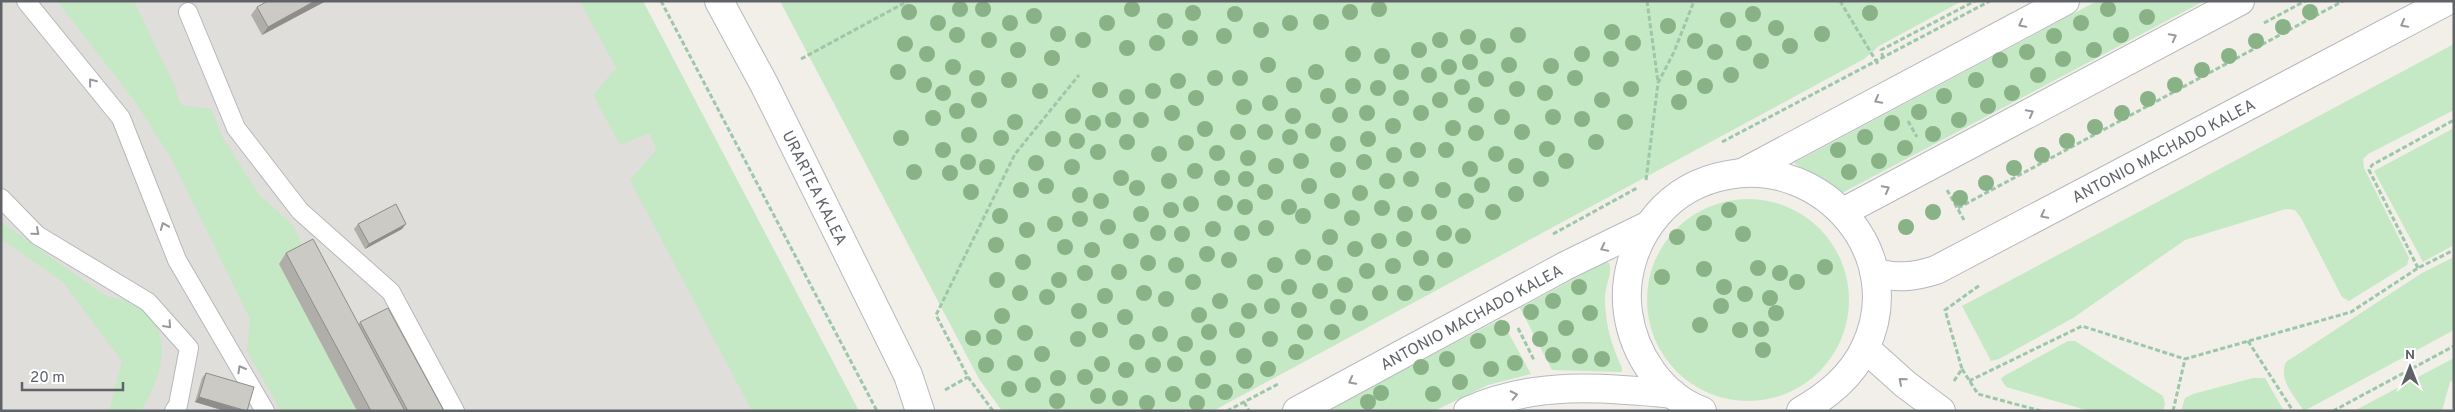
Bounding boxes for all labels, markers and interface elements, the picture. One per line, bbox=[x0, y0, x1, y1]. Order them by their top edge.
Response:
one-way arrow bbox=[2018, 18, 2027, 28]
one-way arrow bbox=[2400, 18, 2409, 28]
one-way arrow bbox=[2168, 33, 2177, 43]
one-way arrow bbox=[89, 79, 97, 88]
one-way arrow bbox=[1875, 94, 1884, 104]
street label: ANTONIO MACHADO KALEA bbox=[2069, 96, 2259, 209]
one-way arrow bbox=[2025, 109, 2034, 119]
street label: URARTEA KALEA bbox=[777, 128, 850, 249]
one-way arrow bbox=[1881, 185, 1890, 195]
one-way arrow bbox=[2040, 209, 2049, 219]
one-way arrow bbox=[160, 222, 170, 231]
one-way arrow bbox=[30, 226, 39, 235]
one-way arrow bbox=[1600, 241, 1609, 251]
street label: ANTONIO MACHADO KALEA bbox=[1377, 261, 1567, 376]
one-way arrow bbox=[162, 319, 171, 328]
north arrow bbox=[2385, 342, 2435, 392]
text: N bbox=[2405, 347, 2415, 364]
scale bar bbox=[22, 360, 124, 392]
one-way arrow bbox=[237, 365, 247, 374]
text: 20 m bbox=[30, 369, 65, 388]
one-way arrow bbox=[1348, 375, 1357, 385]
one-way arrow bbox=[1899, 378, 1908, 387]
one-way arrow bbox=[1510, 390, 1519, 401]

